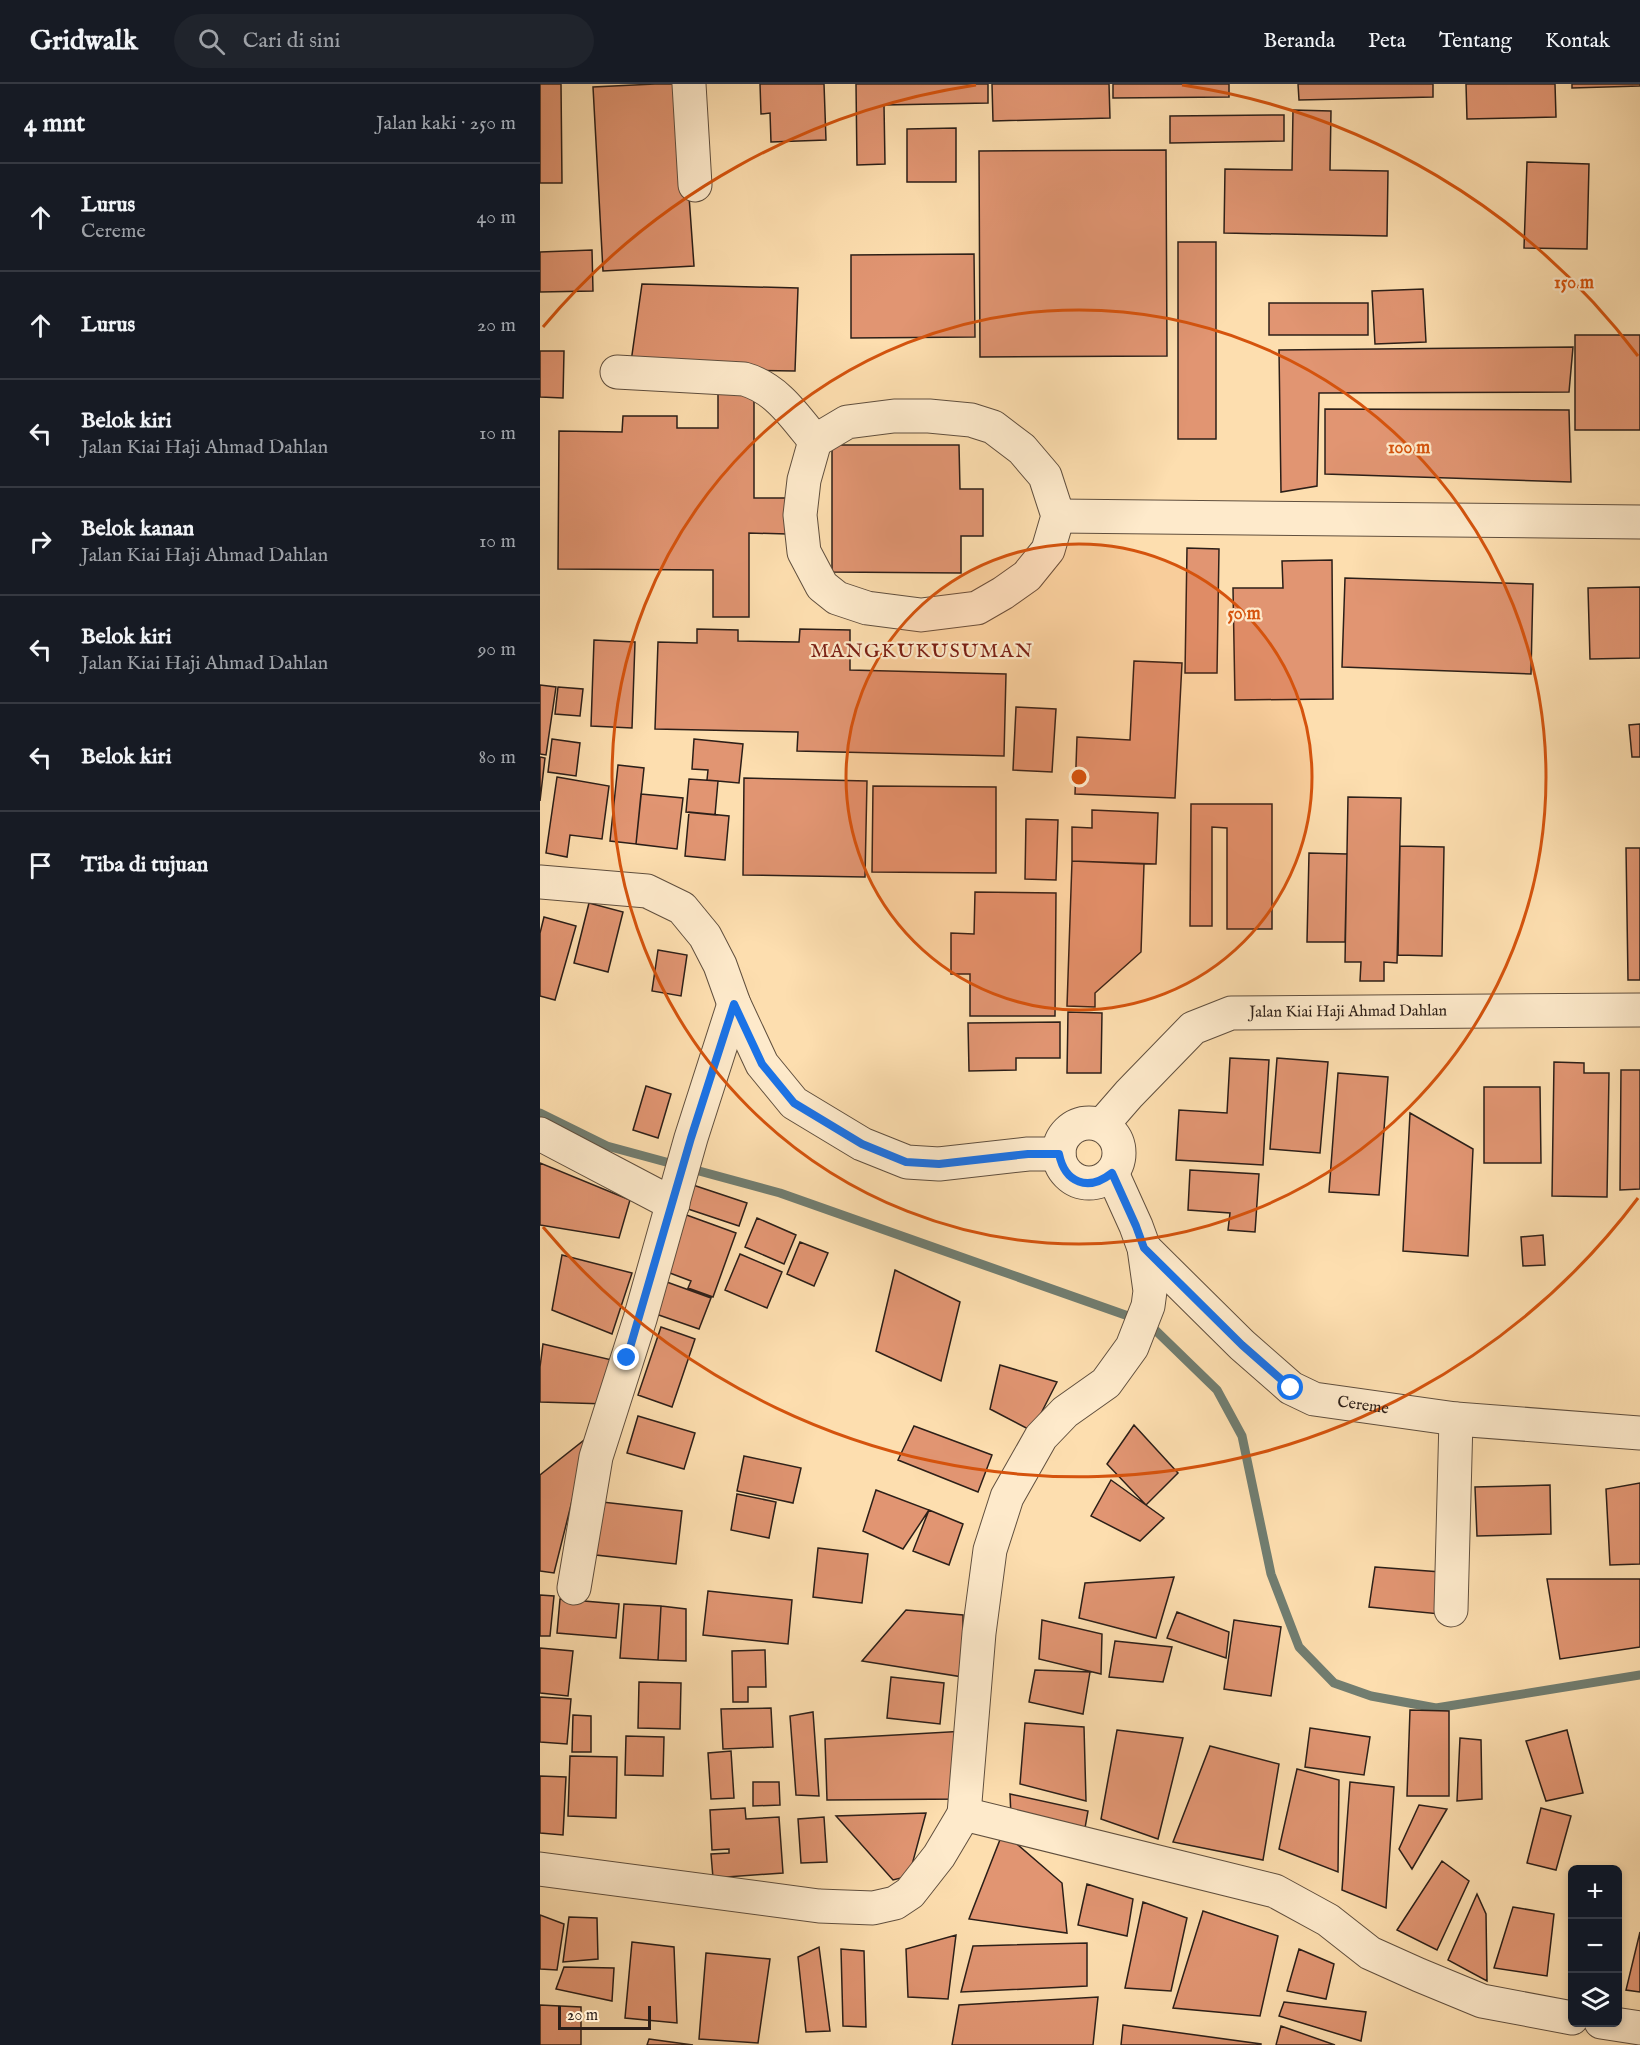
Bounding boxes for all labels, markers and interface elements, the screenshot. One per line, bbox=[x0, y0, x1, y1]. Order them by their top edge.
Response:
search box bbox=[174, 14, 594, 68]
text: Gridwalk bbox=[30, 24, 138, 59]
icon: search bbox=[195, 25, 228, 58]
text: Cari di sini bbox=[243, 27, 340, 55]
text: Beranda bbox=[1263, 28, 1335, 55]
text: Peta bbox=[1368, 28, 1406, 55]
text: Tentang bbox=[1439, 28, 1512, 55]
text: Kontak bbox=[1545, 28, 1610, 55]
text: 4 mnt bbox=[24, 107, 85, 140]
text: Jalan kaki · 250 m bbox=[376, 111, 516, 136]
text: Lurus bbox=[81, 191, 135, 219]
icon: ahead bbox=[24, 201, 57, 234]
text: 40 m bbox=[477, 205, 516, 230]
text: Cereme bbox=[81, 219, 146, 244]
text: 150 m bbox=[1554, 272, 1594, 295]
icon: ahead bbox=[24, 309, 57, 342]
text: Lurus bbox=[81, 311, 135, 339]
text: 20 m bbox=[477, 313, 516, 338]
text: Belok kiri bbox=[81, 407, 172, 435]
icon: left bbox=[24, 417, 57, 450]
text: 10 m bbox=[479, 421, 516, 446]
text: Jalan Kiai Haji Ahmad Dahlan bbox=[81, 435, 328, 460]
text: 100 m bbox=[1388, 437, 1430, 460]
text: Belok kanan bbox=[81, 515, 194, 543]
icon: right bbox=[24, 525, 57, 558]
text: 10 m bbox=[479, 529, 516, 554]
text: Jalan Kiai Haji Ahmad Dahlan bbox=[81, 543, 328, 568]
text: 50 m bbox=[1227, 603, 1261, 626]
text: Belok kiri bbox=[81, 623, 172, 651]
icon: left bbox=[24, 633, 57, 666]
text: 90 m bbox=[478, 637, 516, 662]
district label: MANGKUKUSUMAN bbox=[810, 639, 1034, 664]
text: Jalan Kiai Haji Ahmad Dahlan bbox=[81, 651, 328, 676]
icon: left bbox=[24, 741, 57, 774]
text: Belok kiri bbox=[81, 743, 172, 771]
text: 80 m bbox=[479, 745, 516, 770]
centre of rings bbox=[1069, 767, 1089, 787]
icon: arrive bbox=[24, 849, 57, 882]
text: Tiba di tujuan bbox=[81, 851, 208, 879]
street label: Jalan Kiai Haji Ahmad Dahlan bbox=[1247, 1001, 1448, 1023]
route end bbox=[613, 1344, 639, 1370]
route start bbox=[1277, 1374, 1303, 1400]
street label: Cereme bbox=[1336, 1392, 1390, 1419]
map controls bbox=[1568, 1865, 1622, 2027]
button: + bbox=[1568, 1865, 1622, 1919]
button: − bbox=[1568, 1919, 1622, 1973]
button: layers bbox=[1568, 1973, 1622, 2027]
scale bar bbox=[558, 2003, 651, 2030]
text: 20 m bbox=[567, 2006, 598, 2026]

